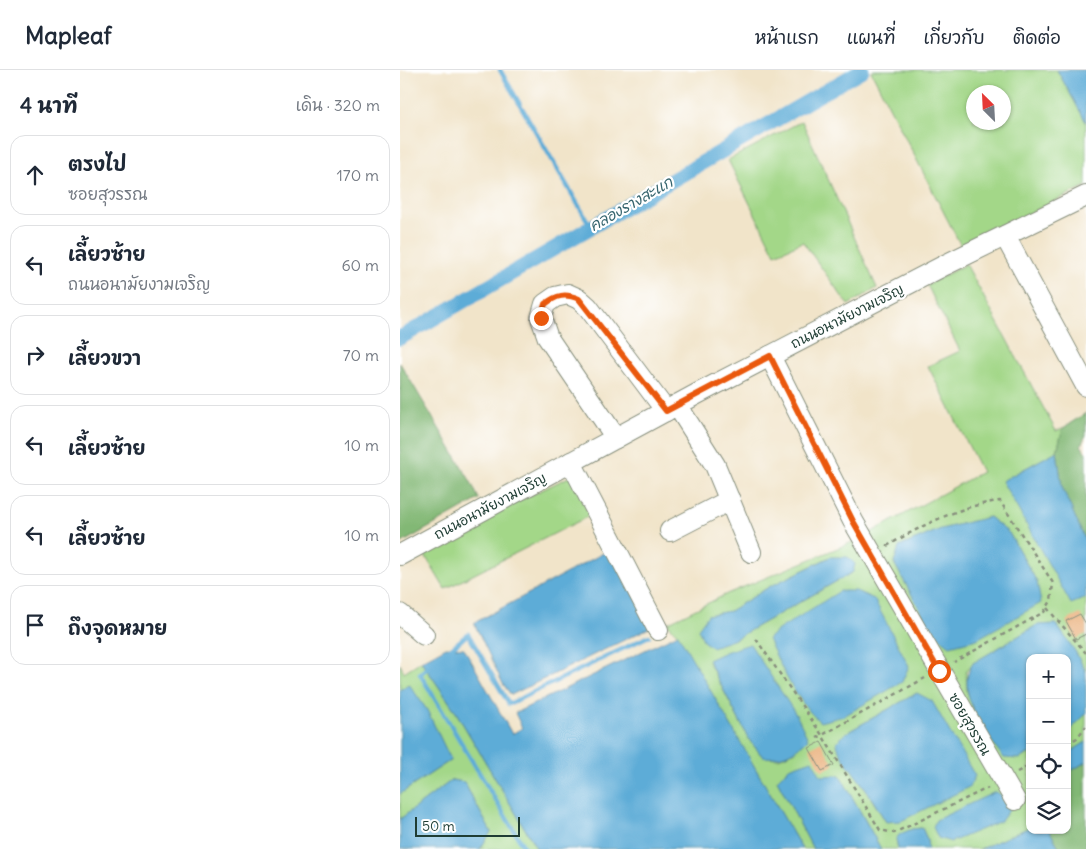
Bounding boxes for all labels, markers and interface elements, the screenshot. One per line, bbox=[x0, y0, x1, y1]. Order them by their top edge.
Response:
text: Mapleaf bbox=[25, 20, 112, 50]
text: หน้าแรก bbox=[755, 26, 819, 49]
text: แผนที่ bbox=[847, 26, 895, 49]
text: เกี่ยวกับ bbox=[923, 26, 985, 49]
text: ติดต่อ bbox=[1013, 26, 1061, 49]
north arrow bbox=[966, 85, 1011, 130]
text: 4 นาที bbox=[20, 92, 78, 119]
text: เดิน · 320 m bbox=[296, 95, 380, 115]
text: ตรงไป bbox=[68, 152, 126, 176]
icon: ahead bbox=[21, 161, 49, 189]
text: 170 m bbox=[336, 165, 379, 185]
water label: คลองรางสะแก bbox=[586, 171, 677, 235]
text: ซอยสุวรรณ bbox=[68, 184, 147, 204]
text: เลี้ยวซ้าย bbox=[68, 242, 145, 266]
icon: left bbox=[21, 251, 49, 279]
text: 60 m bbox=[341, 255, 379, 275]
text: ถนนอนามัยงามเจริญ bbox=[68, 274, 210, 294]
street label: ถนนอนามัยงามเจริญ bbox=[787, 280, 907, 352]
route end bbox=[530, 307, 553, 330]
icon: right bbox=[21, 341, 49, 369]
text: 70 m bbox=[343, 345, 379, 365]
text: เลี้ยวขวา bbox=[68, 346, 141, 370]
icon: left bbox=[21, 431, 49, 459]
text: 10 m bbox=[344, 435, 379, 455]
text: เลี้ยวซ้าย bbox=[68, 436, 145, 460]
street label: ถนนอนามัยงามเจริญ bbox=[431, 469, 549, 543]
icon: left bbox=[21, 521, 49, 549]
text: 10 m bbox=[344, 525, 379, 545]
text: เลี้ยวซ้าย bbox=[68, 526, 145, 550]
icon: arrive bbox=[21, 611, 49, 639]
text: ถึงจุดหมาย bbox=[68, 616, 167, 640]
map controls bbox=[1026, 654, 1071, 834]
button: + bbox=[1026, 654, 1071, 699]
route start bbox=[928, 660, 951, 683]
street label: ซอยสุวรรณ bbox=[944, 689, 995, 760]
button: − bbox=[1026, 699, 1071, 744]
button: locate bbox=[1026, 744, 1071, 789]
button: layers bbox=[1026, 789, 1071, 834]
scale bar bbox=[415, 814, 520, 837]
text: 50 m bbox=[422, 817, 455, 835]

